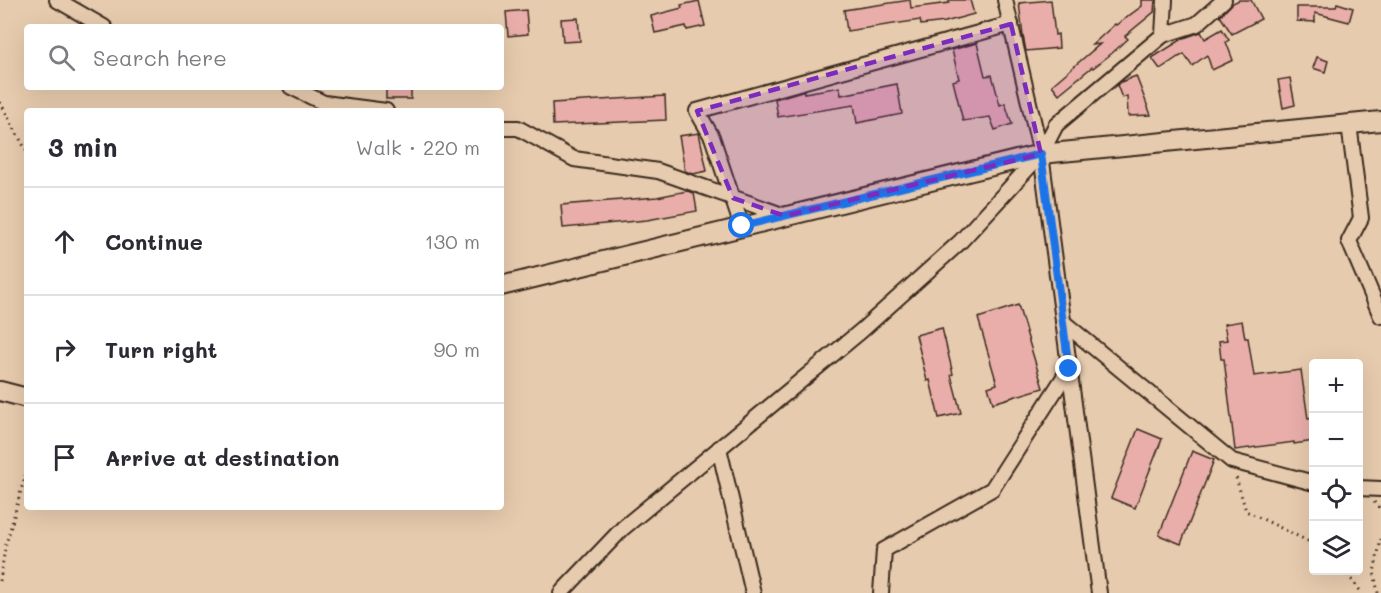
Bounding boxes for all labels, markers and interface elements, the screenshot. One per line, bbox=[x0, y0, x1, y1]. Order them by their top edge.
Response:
search box bbox=[24, 24, 504, 90]
icon: search bbox=[45, 41, 78, 74]
text: Search here bbox=[93, 43, 227, 72]
text: 3 min bbox=[48, 130, 117, 164]
text: Walk · 220 m bbox=[356, 134, 480, 160]
route start bbox=[728, 212, 754, 238]
icon: ahead bbox=[48, 225, 81, 258]
text: Continue bbox=[105, 227, 203, 256]
text: 130 m bbox=[425, 228, 480, 254]
icon: right bbox=[48, 333, 81, 366]
text: Turn right bbox=[105, 335, 217, 364]
text: 90 m bbox=[434, 336, 480, 362]
route end bbox=[1055, 355, 1081, 381]
map controls bbox=[1309, 359, 1363, 575]
button: + bbox=[1309, 359, 1363, 413]
button: − bbox=[1309, 413, 1363, 467]
icon: arrive bbox=[48, 441, 81, 474]
text: Arrive at destination bbox=[105, 443, 340, 472]
button: locate bbox=[1309, 467, 1363, 521]
button: layers bbox=[1309, 521, 1363, 575]

